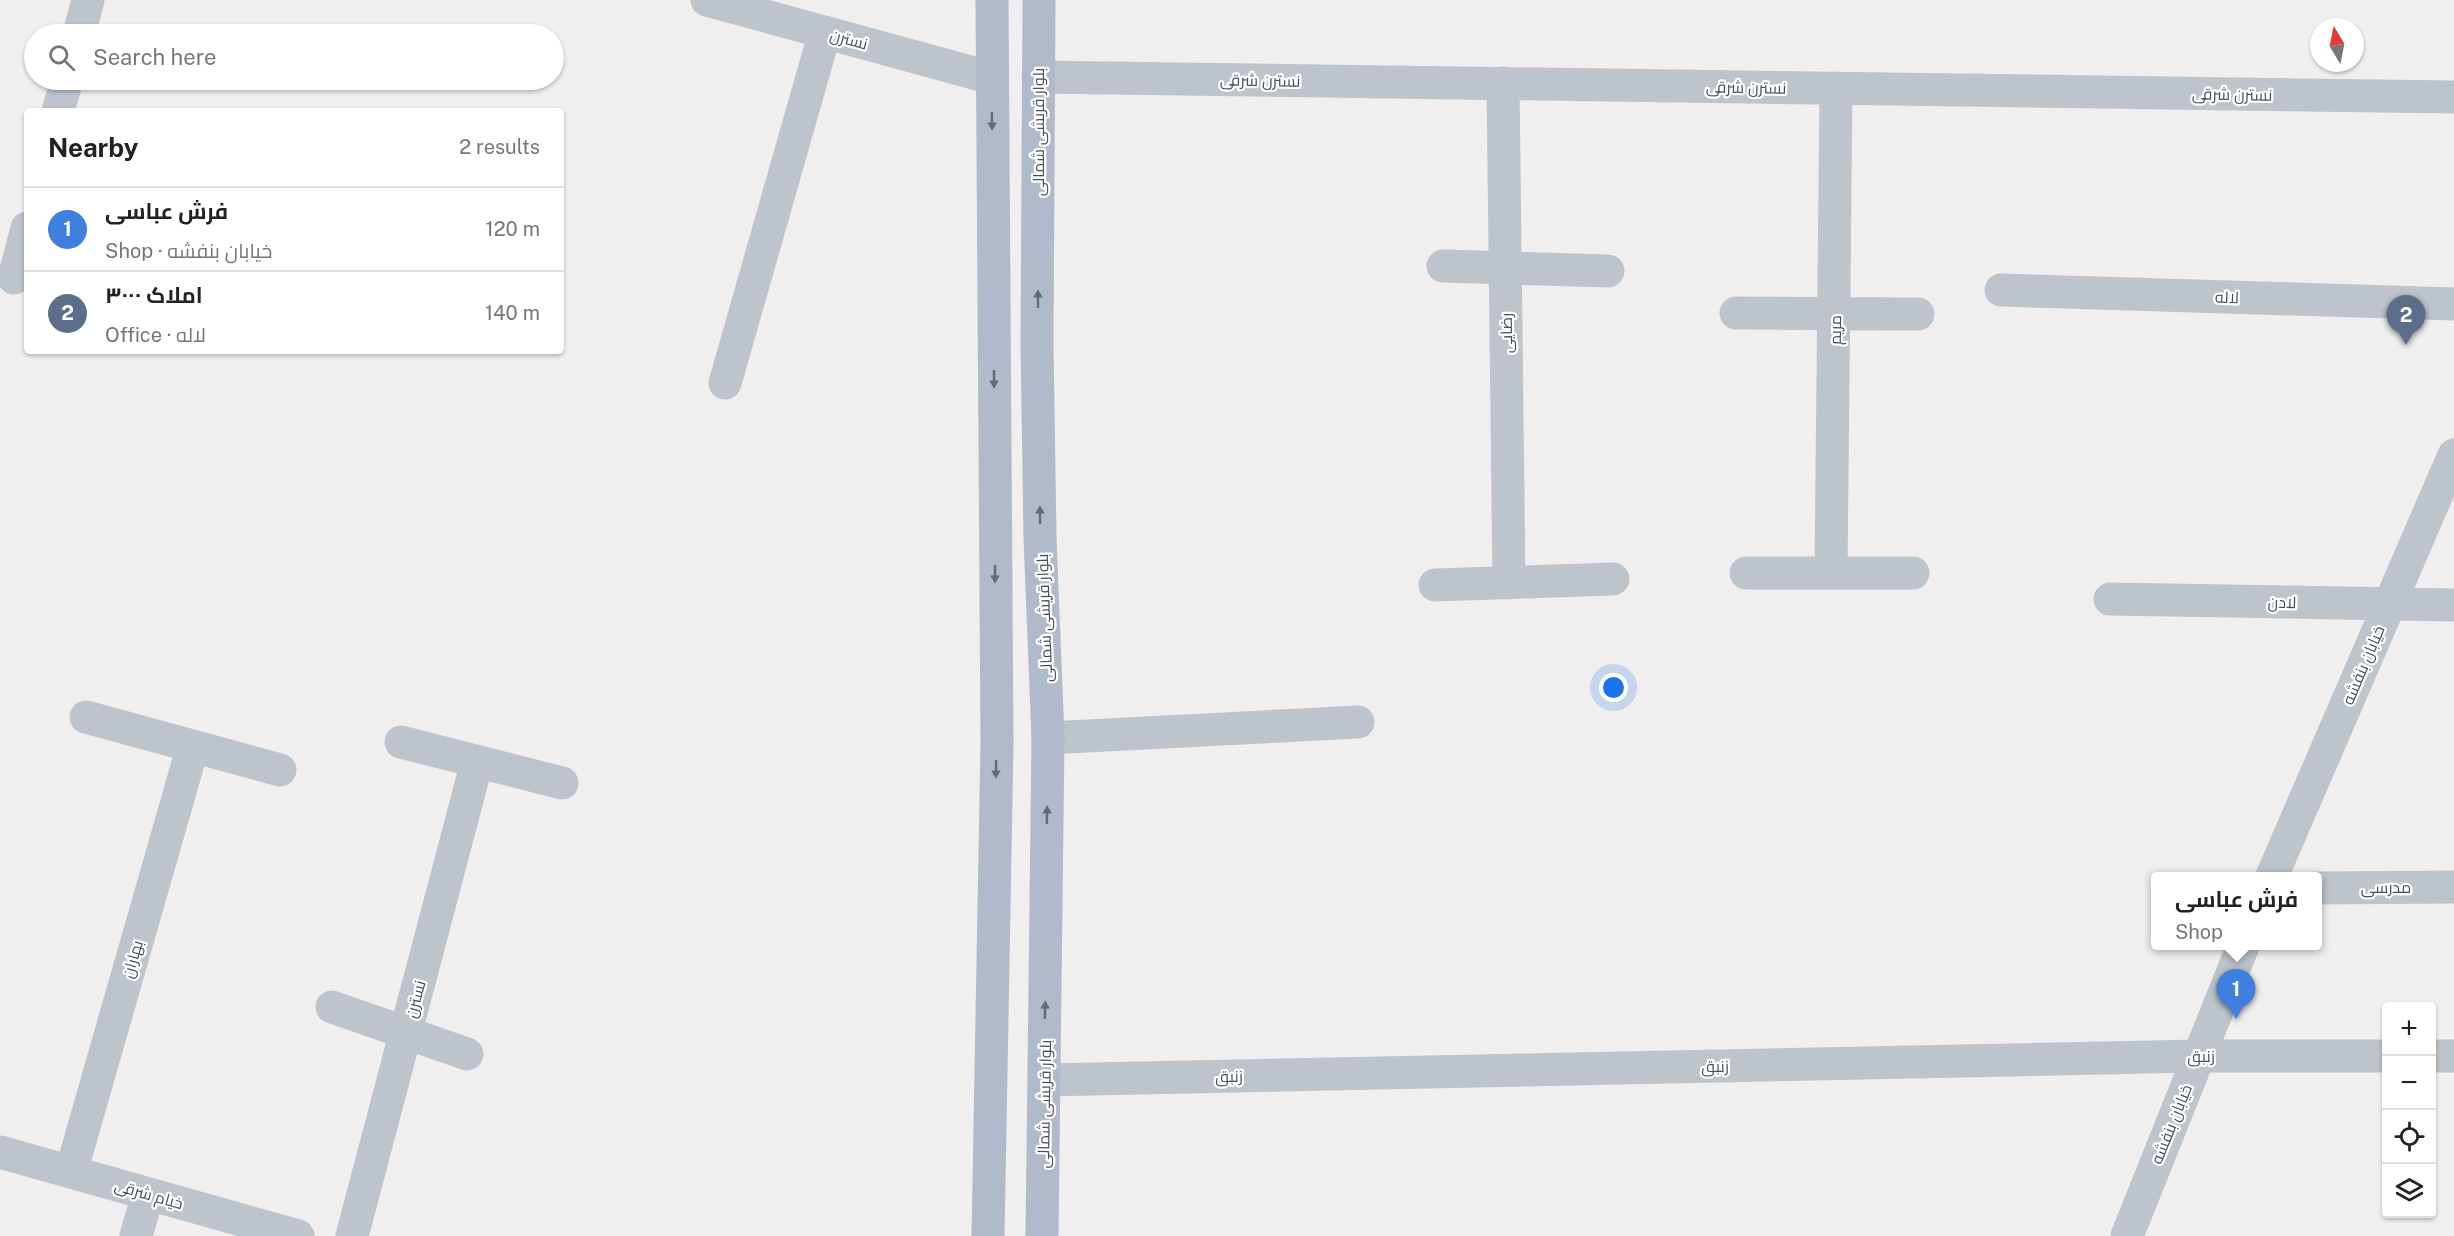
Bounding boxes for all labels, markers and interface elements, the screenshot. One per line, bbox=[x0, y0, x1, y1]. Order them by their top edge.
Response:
north arrow bbox=[2310, 18, 2364, 72]
search box bbox=[24, 24, 564, 90]
street label: نسترن bbox=[828, 25, 870, 55]
icon: search bbox=[45, 41, 78, 74]
text: Search here bbox=[93, 44, 217, 70]
street label: بلوار قریشی شمالی bbox=[1029, 68, 1049, 196]
street label: نسترن شرقی bbox=[1220, 70, 1300, 92]
street label: نسترن شرقی bbox=[1706, 77, 1786, 99]
street label: نسترن شرقی bbox=[2192, 84, 2272, 106]
one-way arrow bbox=[987, 112, 997, 131]
text: Nearby bbox=[48, 132, 138, 163]
text: 2 results bbox=[459, 135, 540, 159]
text: فرش عباسی bbox=[105, 198, 228, 224]
text: 1 bbox=[63, 217, 72, 241]
text: 120 m bbox=[486, 217, 540, 241]
text: Shop · خیابان بنفشه bbox=[105, 239, 272, 263]
text: املاک ۳۰۰۰ bbox=[105, 282, 203, 308]
street label: لاله bbox=[2215, 288, 2239, 307]
one-way arrow bbox=[1033, 289, 1042, 308]
pin: 2 bbox=[2386, 296, 2426, 345]
text: 2 bbox=[61, 301, 74, 325]
text: 140 m bbox=[485, 301, 540, 325]
street label: رضایی bbox=[1497, 313, 1517, 353]
street label: مریم bbox=[1826, 315, 1847, 345]
text: Office · لاله bbox=[105, 323, 206, 347]
one-way arrow bbox=[989, 370, 999, 389]
one-way arrow bbox=[1035, 505, 1045, 524]
street label: بلوار قریشی شمالی bbox=[1033, 553, 1057, 683]
one-way arrow bbox=[991, 565, 1000, 584]
street label: لادن bbox=[2267, 593, 2297, 613]
street label: خیابان بنفشه bbox=[2338, 623, 2390, 708]
your location bbox=[1599, 673, 1628, 702]
one-way arrow bbox=[992, 760, 1001, 779]
one-way arrow bbox=[1043, 805, 1052, 824]
popup bbox=[2151, 872, 2322, 950]
street label: مدرسی bbox=[2361, 878, 2411, 898]
text: فرش عباسی bbox=[2175, 886, 2298, 912]
text: Shop bbox=[2175, 920, 2223, 944]
street label: بهاران bbox=[118, 938, 148, 981]
pin: 1 bbox=[2216, 970, 2256, 1019]
street label: نسترن bbox=[401, 978, 431, 1020]
one-way arrow bbox=[1040, 1000, 1050, 1019]
map controls bbox=[2382, 1002, 2436, 1218]
button: + bbox=[2382, 1002, 2436, 1056]
street label: بلوار قریشی شمالی bbox=[1034, 1039, 1056, 1169]
street label: زنبق bbox=[2187, 1047, 2215, 1067]
button: − bbox=[2382, 1056, 2436, 1110]
street label: زنبق bbox=[1701, 1057, 1729, 1077]
street label: زنبق bbox=[1215, 1067, 1243, 1087]
street label: خیابان بنفشه bbox=[2147, 1082, 2197, 1167]
button: locate bbox=[2382, 1110, 2436, 1164]
button: layers bbox=[2382, 1164, 2436, 1218]
street label: خیام شرقی bbox=[112, 1176, 185, 1215]

